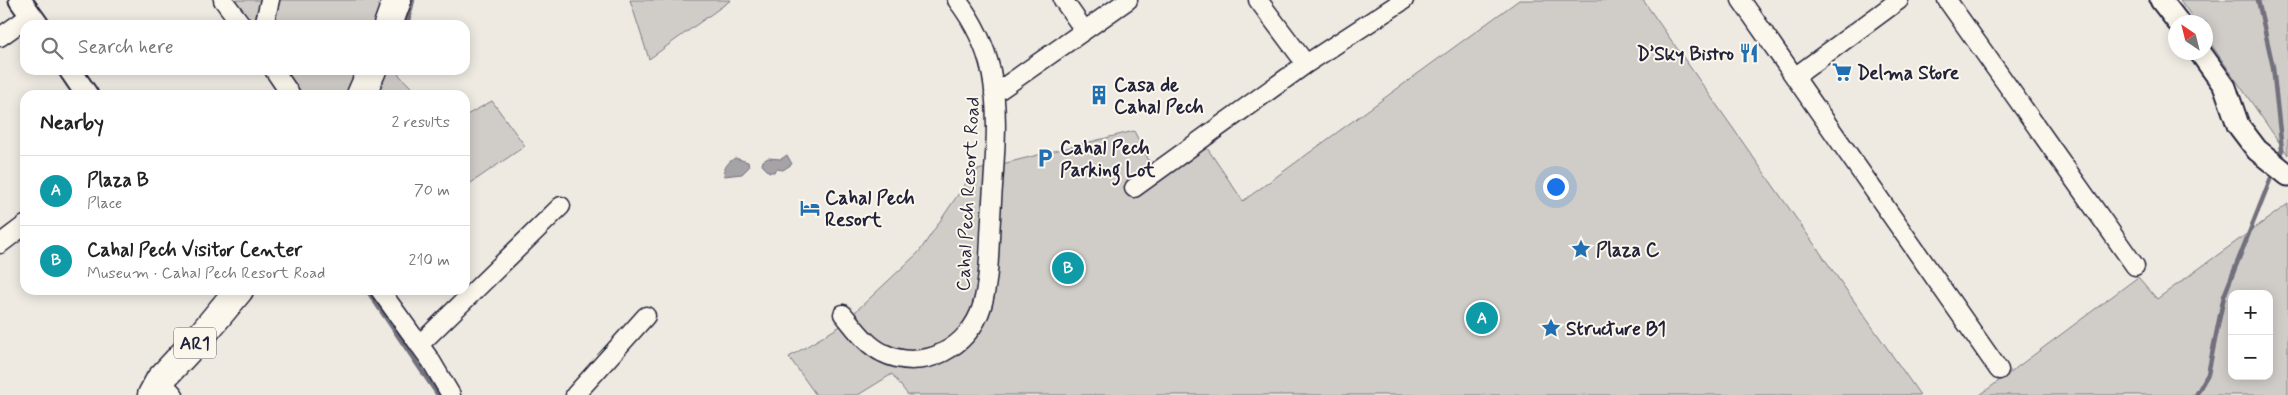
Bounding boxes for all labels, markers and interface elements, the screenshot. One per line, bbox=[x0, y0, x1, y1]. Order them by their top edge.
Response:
north arrow bbox=[2168, 15, 2213, 60]
search box bbox=[20, 20, 470, 75]
icon: search bbox=[38, 34, 66, 62]
text: Search here bbox=[78, 35, 174, 60]
place label: D’Sky Bistro bbox=[1637, 42, 1734, 67]
restaurant icon: D’Sky Bistro bbox=[1738, 42, 1760, 64]
supermarket icon: Delma Store bbox=[1831, 61, 1853, 83]
place label: Delma Store bbox=[1857, 61, 1960, 86]
place label: Casa de Cahal Pech bbox=[1114, 73, 1204, 120]
building icon: Casa de Cahal Pech bbox=[1088, 84, 1110, 106]
street label: Cahal Pech Resort Road bbox=[951, 96, 986, 292]
text: Nearby bbox=[40, 109, 104, 137]
text: 2 results bbox=[392, 112, 450, 133]
place label: Cahal Pech Parking Lot bbox=[1060, 136, 1156, 186]
parking icon: Cahal Pech Parking Lot bbox=[1034, 147, 1056, 169]
text: Plaza B bbox=[87, 168, 149, 193]
your location bbox=[1543, 174, 1569, 200]
text: A bbox=[51, 180, 61, 201]
text: 70 m bbox=[414, 180, 450, 201]
place label: Cahal Pech Resort bbox=[825, 186, 915, 233]
text: Place bbox=[87, 193, 122, 214]
hotel icon: Cahal Pech Resort bbox=[799, 197, 821, 219]
text: Cahal Pech Visitor Center bbox=[87, 238, 302, 263]
place icon: Plaza C bbox=[1570, 238, 1592, 260]
place label: Plaza C bbox=[1596, 238, 1660, 263]
pin: B bbox=[1052, 249, 1084, 287]
text: B bbox=[51, 250, 61, 271]
text: 210 m bbox=[409, 250, 450, 271]
text: Museum · Cahal Pech Resort Road bbox=[87, 263, 325, 284]
map controls bbox=[2228, 290, 2273, 380]
button: + bbox=[2228, 290, 2273, 335]
pin: A bbox=[1466, 299, 1498, 337]
place icon: Structure B1 bbox=[1540, 317, 1562, 339]
place label: Structure B1 bbox=[1566, 317, 1666, 342]
road number: AR1 bbox=[174, 328, 216, 358]
button: − bbox=[2228, 335, 2273, 380]

